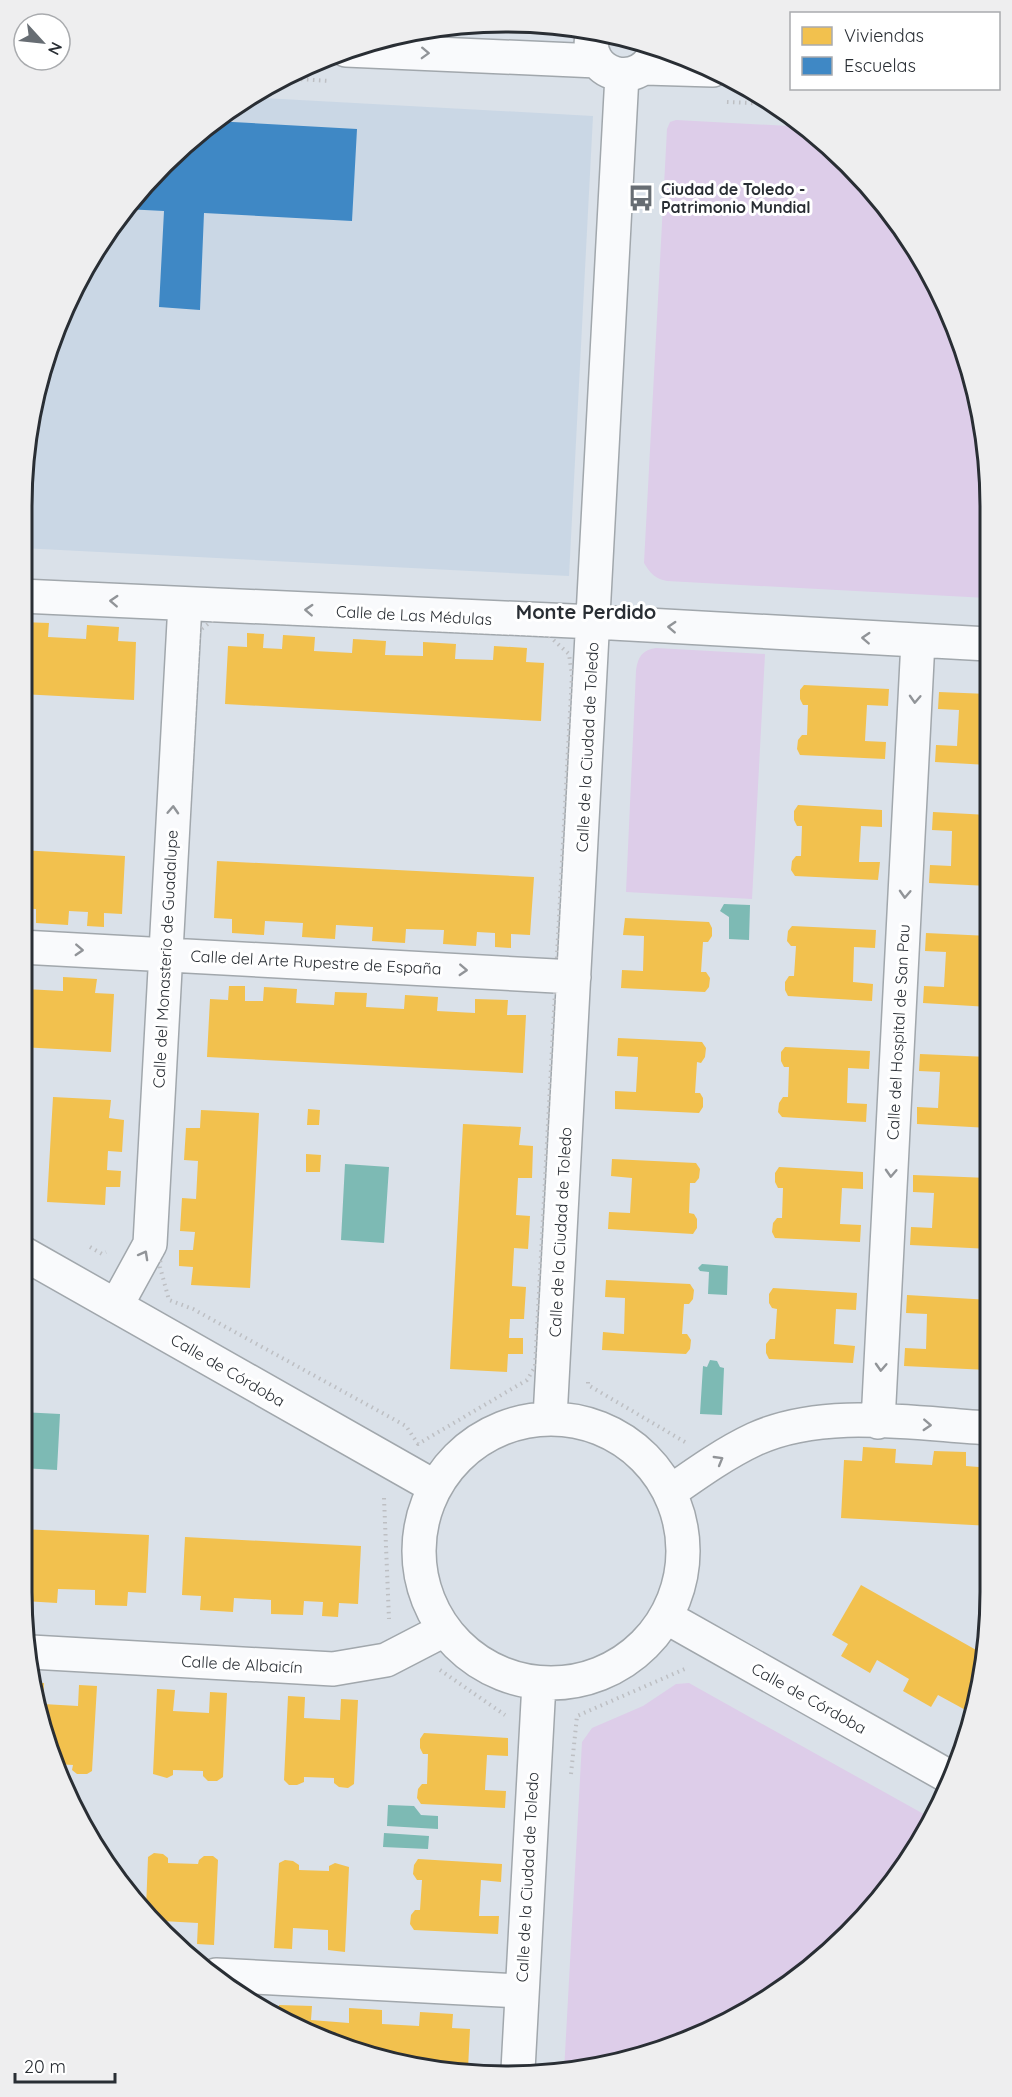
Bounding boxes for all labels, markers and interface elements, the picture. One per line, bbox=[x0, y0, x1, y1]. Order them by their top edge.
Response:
north arrow bbox=[12, 12, 72, 72]
legend bbox=[790, 12, 1000, 90]
text: Viviendas bbox=[844, 24, 924, 47]
text: N bbox=[44, 39, 67, 59]
one-way arrow bbox=[421, 46, 430, 59]
text: Escuelas bbox=[844, 54, 916, 77]
place label: Ciudad de Toledo - Patrimonio Mundial bbox=[661, 179, 811, 217]
bus stop icon: Ciudad de Toledo - Patrimonio Mundial bbox=[626, 183, 656, 213]
one-way arrow bbox=[110, 594, 119, 607]
district label: Monte Perdido bbox=[516, 599, 656, 624]
street label: Calle de Las Médulas bbox=[336, 601, 492, 629]
one-way arrow bbox=[304, 603, 313, 616]
one-way arrow bbox=[667, 620, 676, 633]
one-way arrow bbox=[862, 632, 871, 645]
street label: Calle de la Ciudad de Toledo bbox=[572, 641, 602, 853]
one-way arrow bbox=[909, 695, 922, 704]
one-way arrow bbox=[167, 805, 180, 814]
street label: Calle del Monasterio de Guadalupe bbox=[148, 829, 182, 1089]
one-way arrow bbox=[899, 890, 912, 899]
street label: Calle del Hospital de San Pau bbox=[882, 924, 914, 1140]
one-way arrow bbox=[75, 943, 84, 956]
street label: Calle del Arte Rupestre de España bbox=[190, 945, 442, 979]
one-way arrow bbox=[458, 964, 467, 977]
street label: Calle de la Ciudad de Toledo bbox=[545, 1126, 575, 1338]
one-way arrow bbox=[884, 1168, 897, 1177]
one-way arrow bbox=[137, 1250, 148, 1261]
street label: Calle de Córdoba bbox=[167, 1329, 289, 1411]
one-way arrow bbox=[874, 1363, 887, 1372]
one-way arrow bbox=[922, 1418, 931, 1431]
one-way arrow bbox=[713, 1456, 723, 1467]
street label: Calle de Albaicín bbox=[181, 1651, 303, 1677]
street label: Calle de Córdoba bbox=[748, 1658, 870, 1738]
street label: Calle de la Ciudad de Toledo bbox=[512, 1771, 542, 1983]
scale bar bbox=[15, 2046, 116, 2084]
text: 20 m bbox=[24, 2055, 66, 2078]

